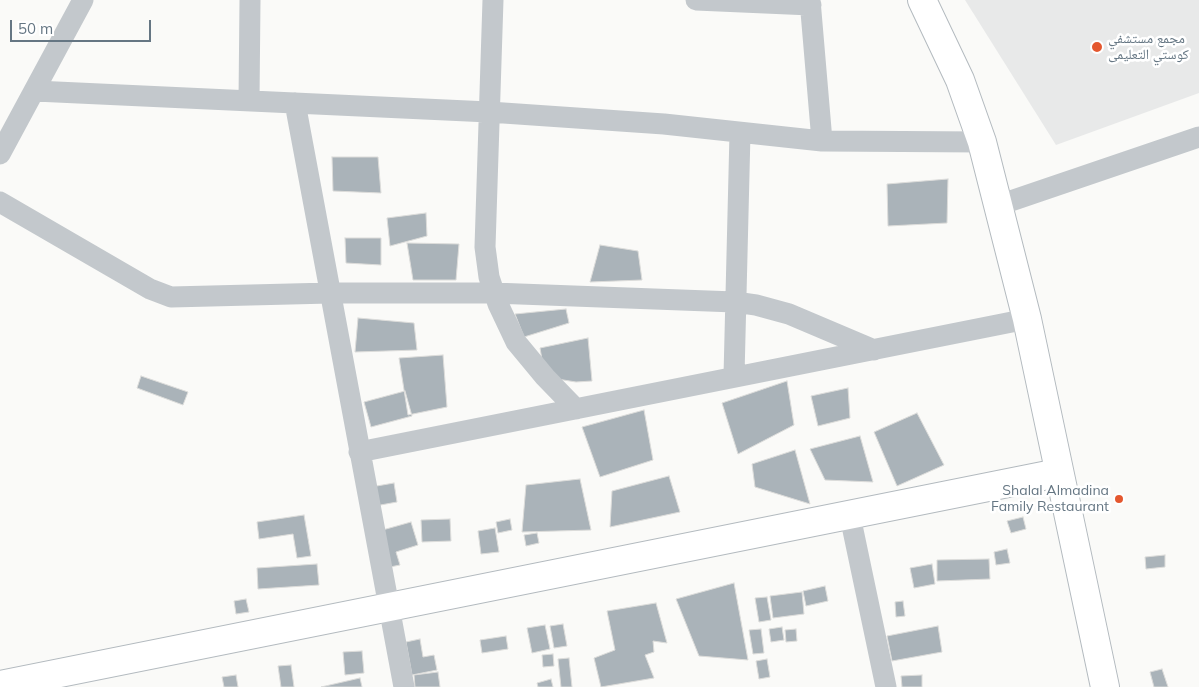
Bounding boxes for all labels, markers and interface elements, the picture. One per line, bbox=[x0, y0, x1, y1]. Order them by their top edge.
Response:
scale bar bbox=[12, 10, 154, 42]
text: 50 m bbox=[18, 19, 53, 38]
place label: مجمع مستشفي كوستي التعليمى bbox=[1108, 31, 1189, 64]
marker: مجمع مستشفي كوستي التعليمى bbox=[1090, 40, 1104, 54]
place label: Shalal Almadina Family Restaurant bbox=[991, 483, 1109, 516]
marker: Shalal Almadina Family Restaurant bbox=[1113, 493, 1125, 505]

